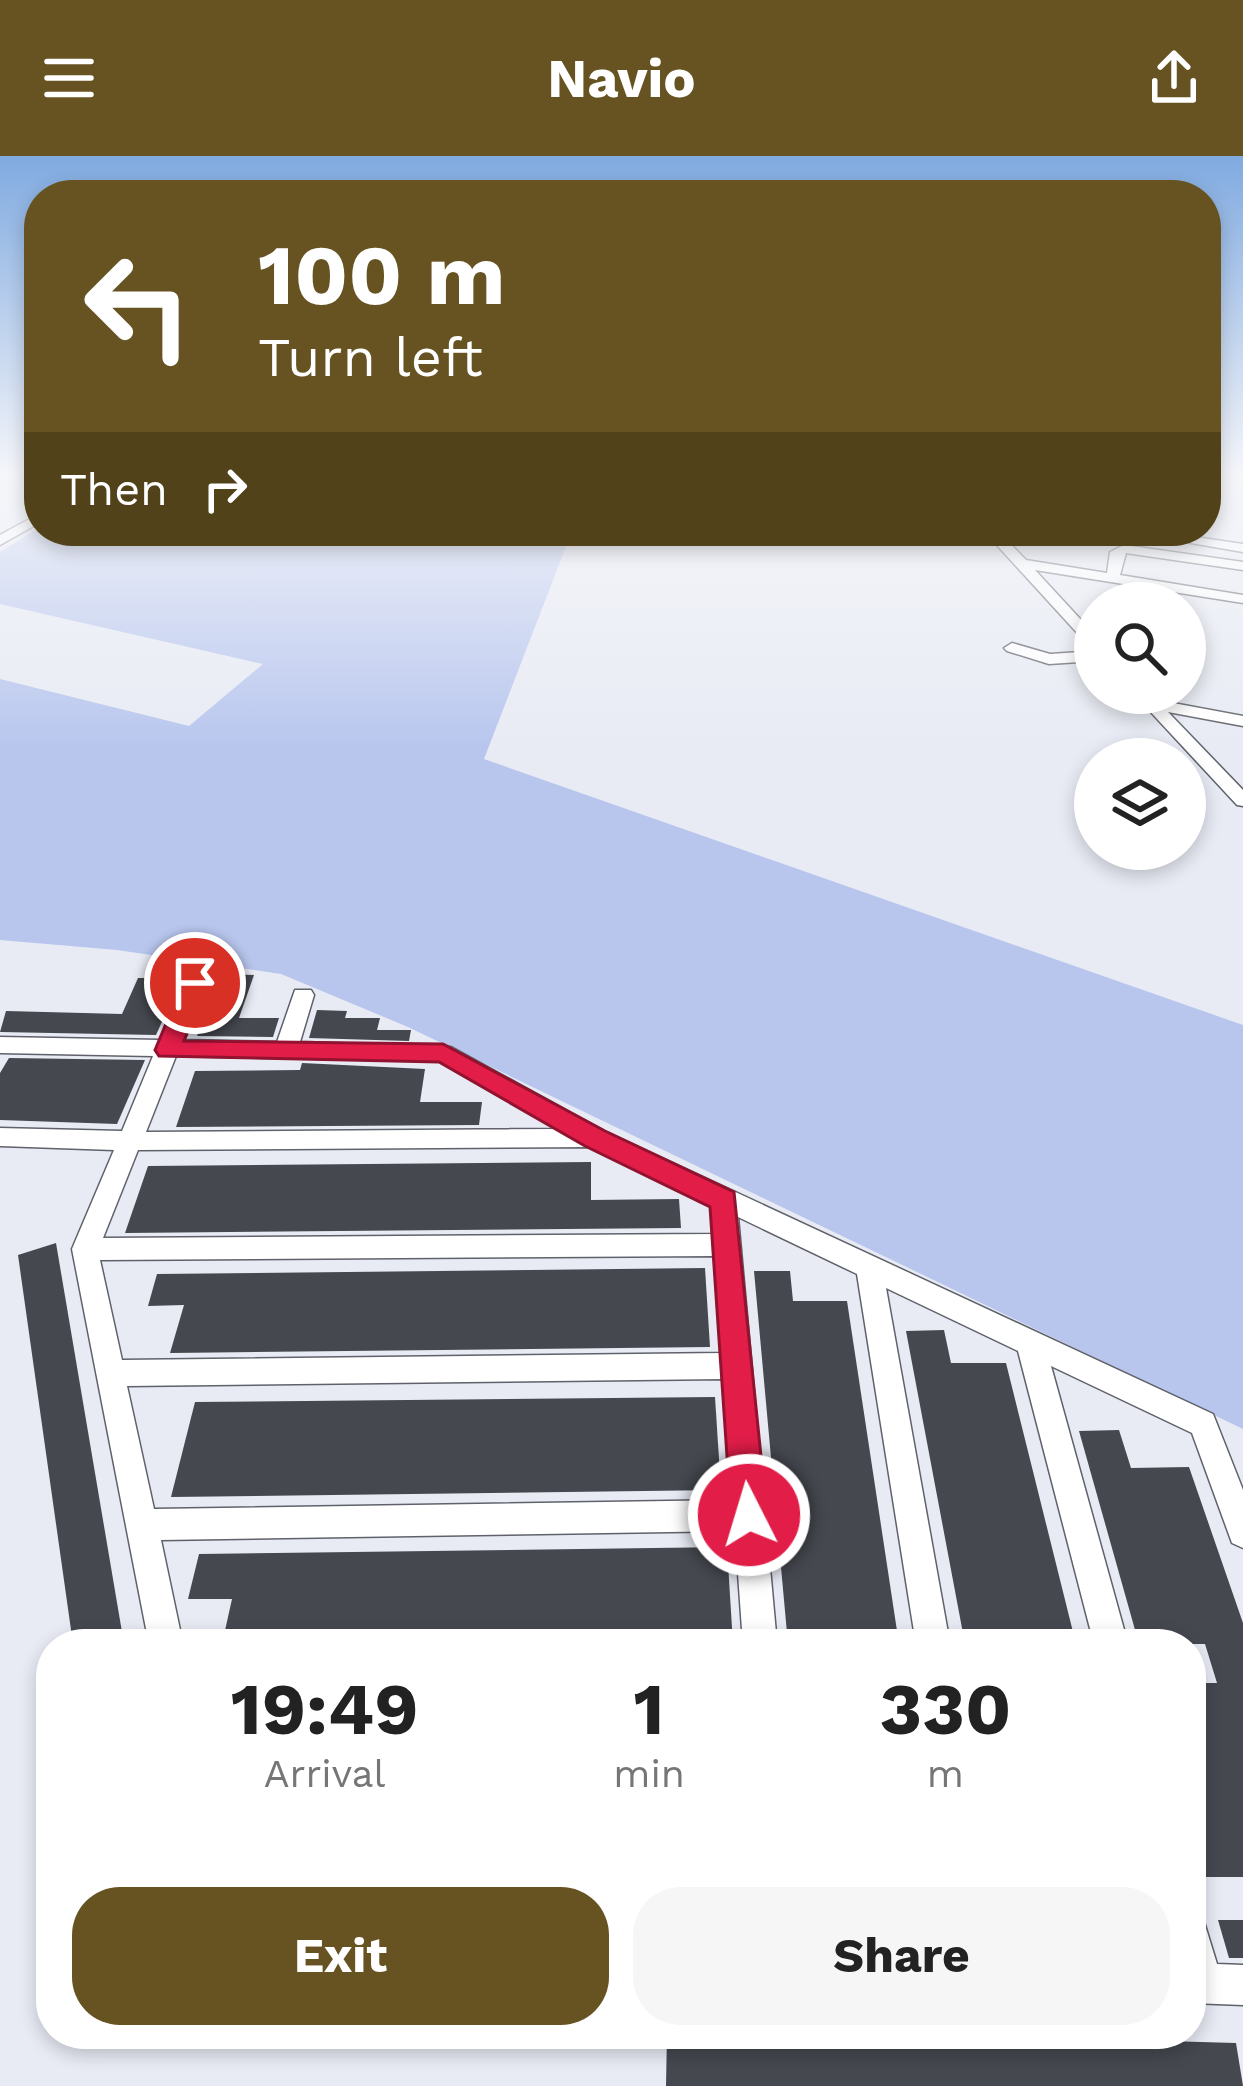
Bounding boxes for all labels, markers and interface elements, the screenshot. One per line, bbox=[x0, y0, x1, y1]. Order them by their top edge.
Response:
icon: menu bbox=[36, 45, 102, 111]
icon: share bbox=[1141, 45, 1207, 111]
text: Navio bbox=[547, 47, 696, 110]
text: 100 m bbox=[258, 226, 505, 324]
icon: left bbox=[60, 228, 216, 384]
text: Turn left bbox=[258, 326, 483, 389]
icon: right bbox=[192, 456, 258, 522]
text: Then bbox=[60, 463, 168, 516]
map controls bbox=[1074, 582, 1206, 870]
button: search bbox=[1074, 582, 1206, 714]
button: layers bbox=[1074, 738, 1206, 870]
pin bbox=[144, 932, 246, 1034]
icon: arrive bbox=[162, 950, 228, 1016]
position arrow bbox=[686, 1452, 812, 1578]
text: 19:49 bbox=[231, 1667, 419, 1751]
text: 1 bbox=[634, 1667, 665, 1751]
text: 330 bbox=[880, 1667, 1011, 1751]
text: Arrival bbox=[264, 1751, 385, 1796]
text: min bbox=[613, 1751, 685, 1796]
text: m bbox=[927, 1751, 964, 1796]
button: Exit bbox=[72, 1887, 609, 2025]
button: Share bbox=[633, 1887, 1170, 2025]

